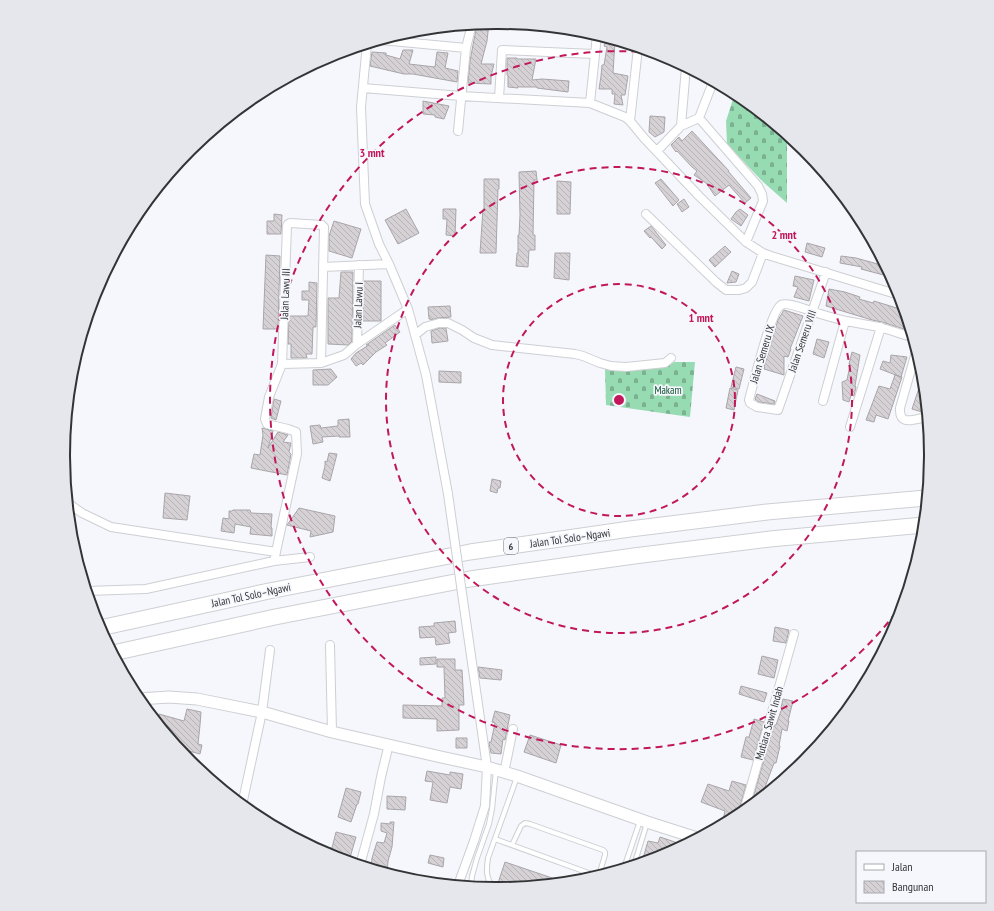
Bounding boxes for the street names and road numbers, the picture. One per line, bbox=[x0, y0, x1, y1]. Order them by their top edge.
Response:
street label: Jalan Lawu III bbox=[277, 268, 293, 321]
street label: Jalan Lawu I bbox=[350, 282, 366, 329]
street label: Jalan Semeru VIII bbox=[785, 308, 819, 375]
street label: Jalan Semeru IX bbox=[746, 323, 778, 386]
street label: Jalan Tol Solo–Ngawi bbox=[528, 525, 611, 551]
road number: 6 bbox=[504, 538, 518, 554]
street label: Jalan Tol Solo–Ngawi bbox=[209, 580, 292, 610]
street label: Mutiara Sawit Indah bbox=[752, 684, 786, 761]

